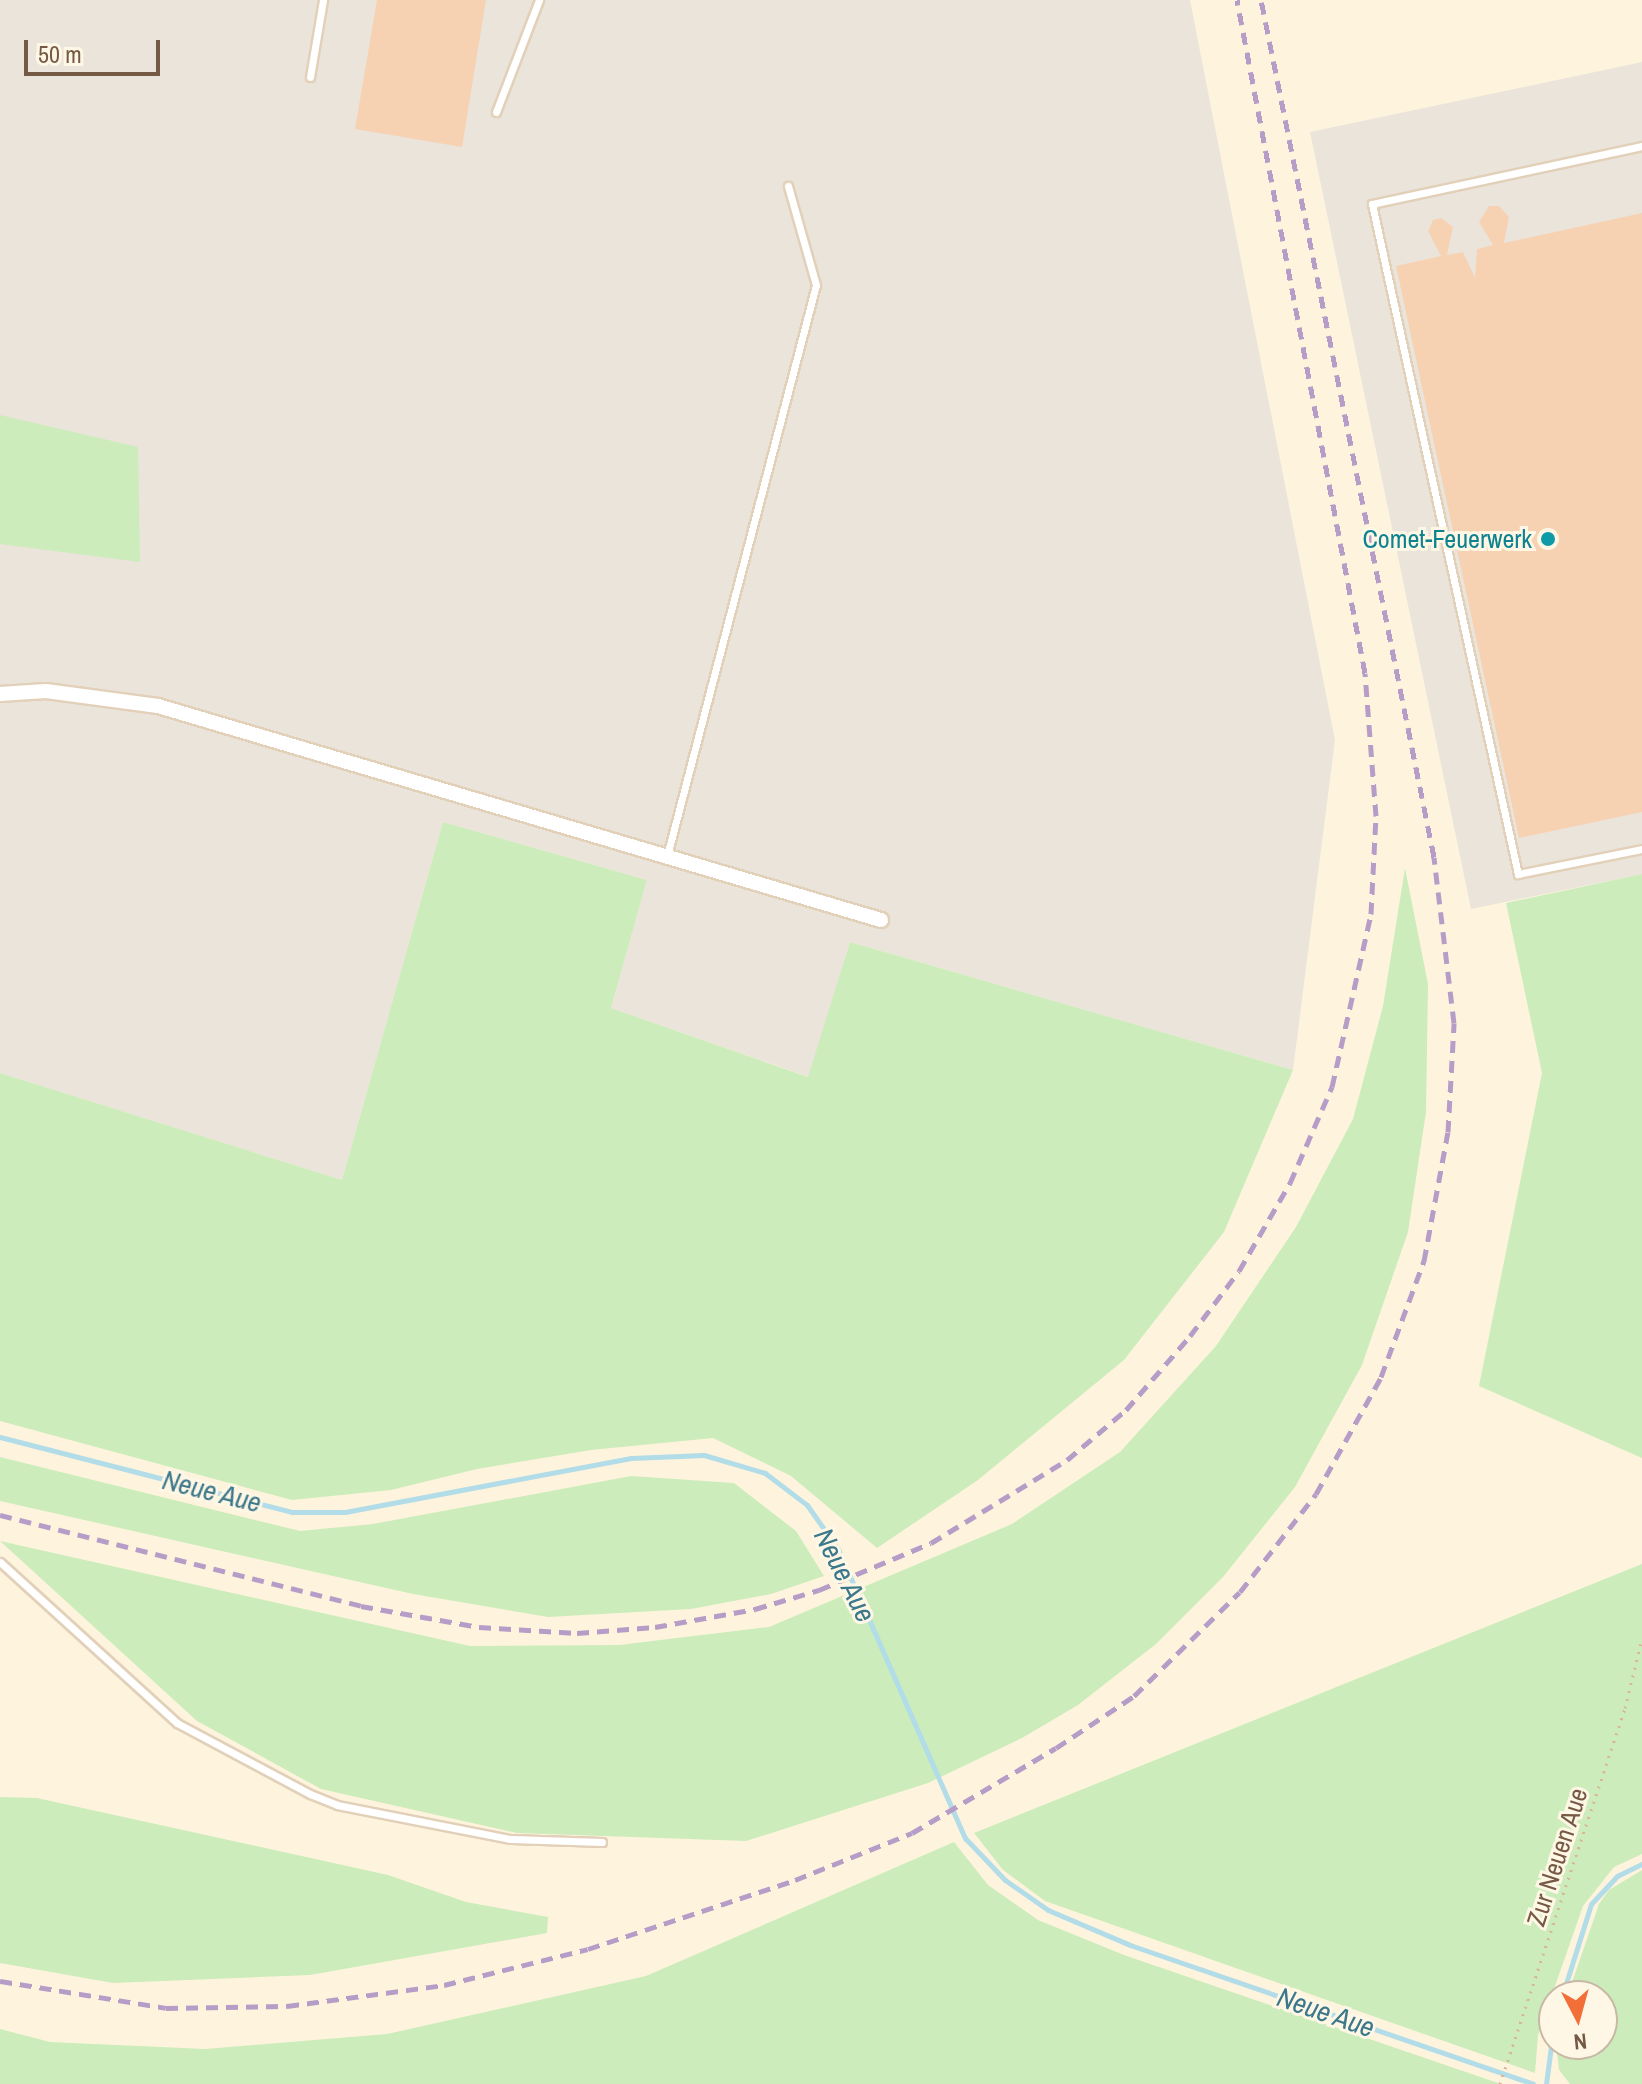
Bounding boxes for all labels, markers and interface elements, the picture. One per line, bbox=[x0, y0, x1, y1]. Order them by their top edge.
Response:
scale bar bbox=[28, 24, 164, 74]
text: 50 m bbox=[38, 38, 82, 70]
place label: Comet-Feuerwerk bbox=[1362, 523, 1532, 555]
marker: Comet-Feuerwerk bbox=[1539, 530, 1557, 548]
water label: Neue Aue bbox=[158, 1462, 266, 1520]
water label: Neue Aue bbox=[807, 1522, 883, 1628]
street label: Zur Neuen Aue bbox=[1520, 1783, 1594, 1931]
water label: Neue Aue bbox=[1272, 1979, 1380, 2045]
north arrow bbox=[1538, 1980, 1618, 2060]
text: N bbox=[1572, 2026, 1588, 2057]

